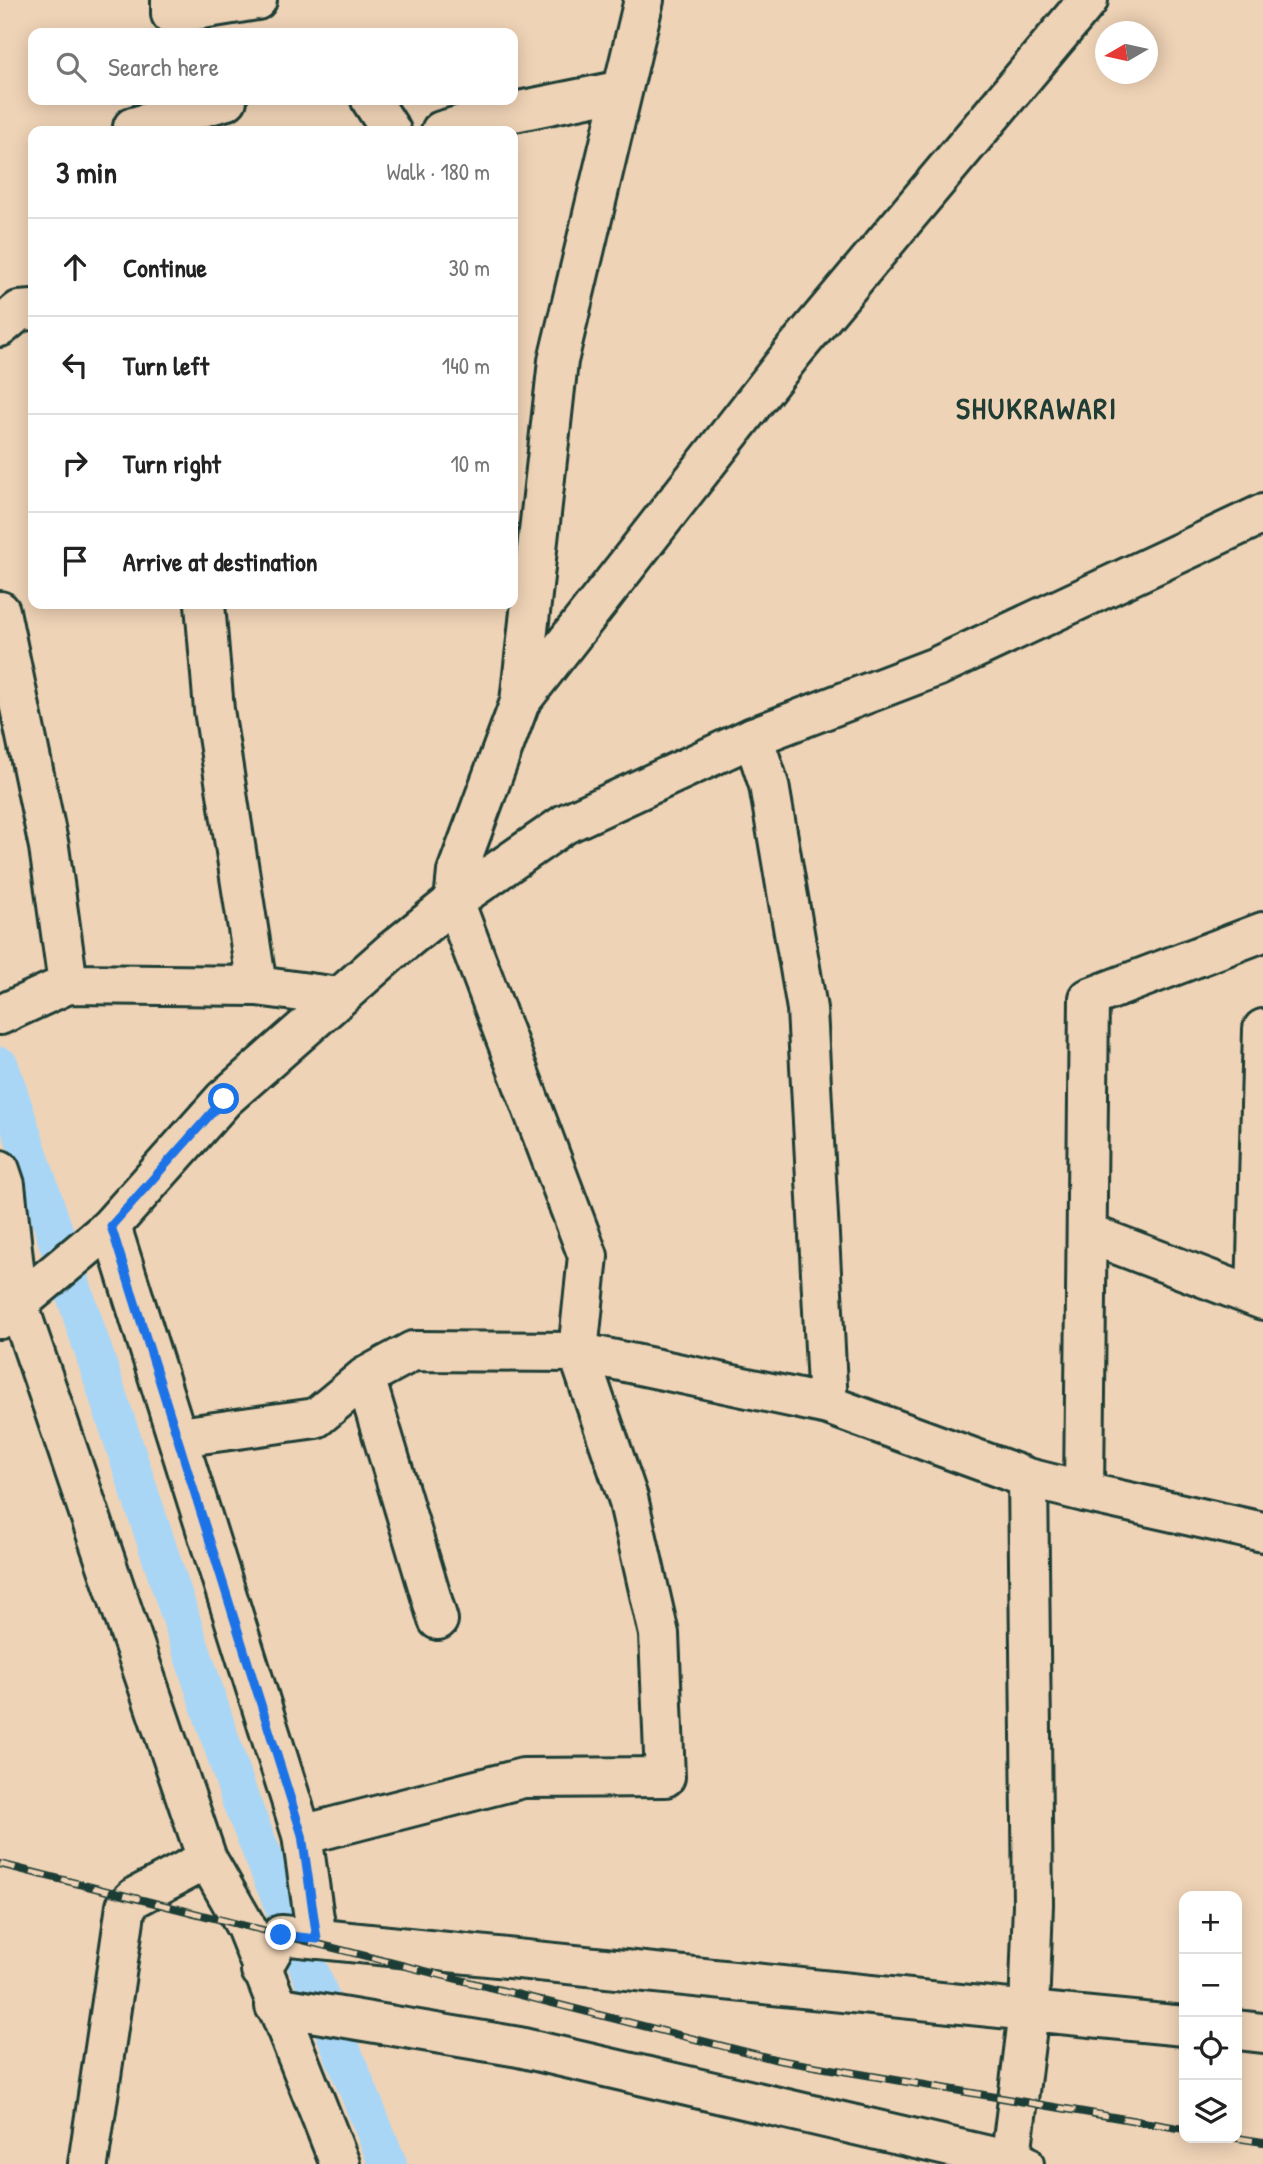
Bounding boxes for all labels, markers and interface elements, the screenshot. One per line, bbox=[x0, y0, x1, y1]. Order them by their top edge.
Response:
north arrow bbox=[1095, 21, 1158, 84]
search box bbox=[28, 28, 518, 105]
icon: search bbox=[52, 48, 90, 86]
text: Search here bbox=[108, 49, 219, 84]
text: 3 min bbox=[56, 152, 117, 192]
text: Walk · 180 m bbox=[386, 156, 490, 187]
icon: ahead bbox=[56, 248, 94, 286]
text: Continue bbox=[123, 250, 207, 285]
text: 30 m bbox=[448, 252, 490, 283]
icon: left bbox=[56, 346, 94, 384]
text: Turn left bbox=[123, 348, 209, 383]
text: 140 m bbox=[442, 350, 490, 381]
district label: SHUKRAWARI bbox=[956, 388, 1118, 428]
icon: right bbox=[56, 444, 94, 482]
text: Turn right bbox=[123, 446, 221, 481]
text: 10 m bbox=[450, 448, 490, 479]
icon: arrive bbox=[56, 542, 94, 580]
text: Arrive at destination bbox=[123, 544, 318, 579]
route start bbox=[208, 1083, 239, 1114]
map controls bbox=[1179, 1891, 1242, 2143]
button: + bbox=[1179, 1891, 1242, 1954]
route end bbox=[265, 1919, 296, 1950]
button: − bbox=[1179, 1954, 1242, 2017]
button: locate bbox=[1179, 2017, 1242, 2080]
button: layers bbox=[1179, 2080, 1242, 2143]

